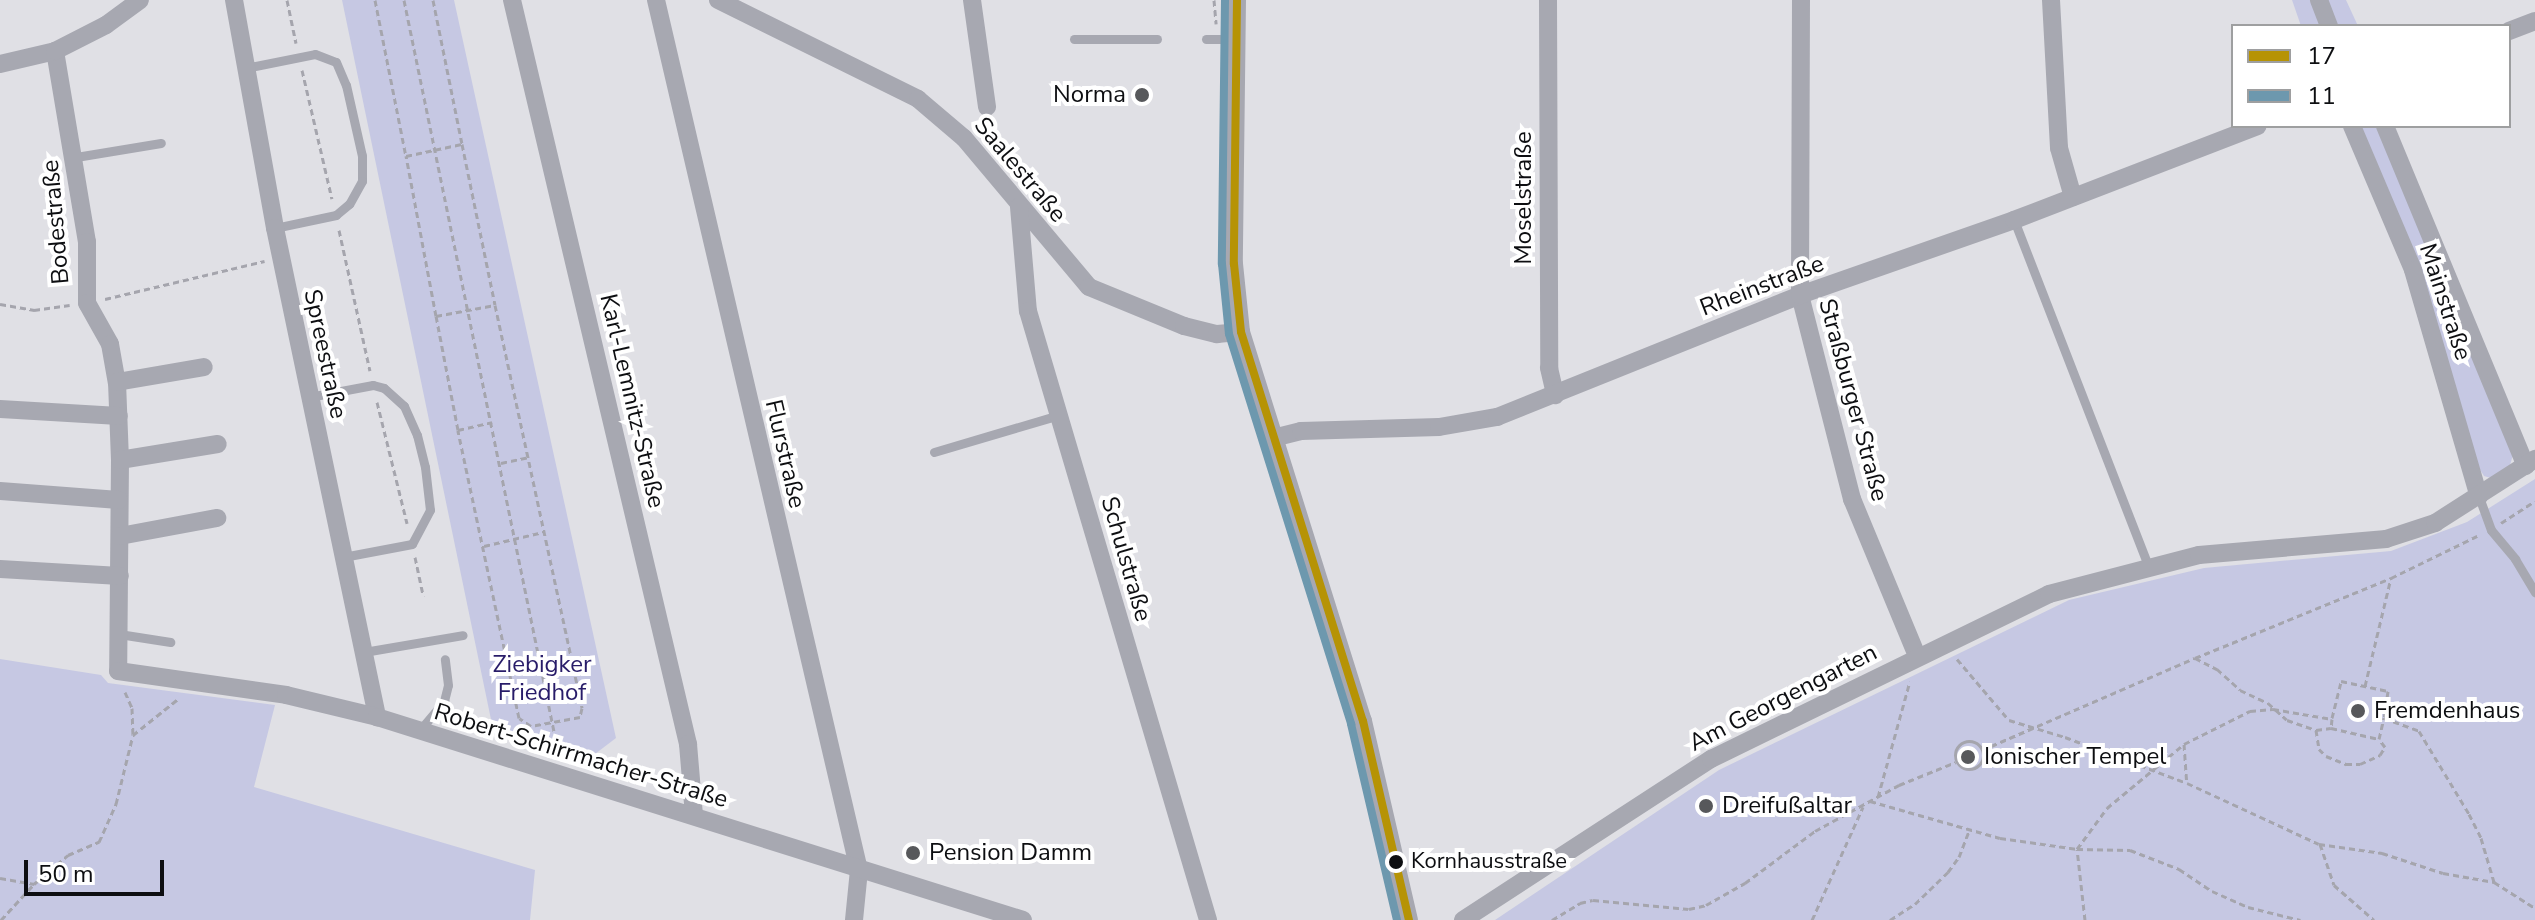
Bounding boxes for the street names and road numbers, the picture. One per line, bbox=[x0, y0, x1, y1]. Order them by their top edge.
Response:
street label: Saalestraße bbox=[968, 112, 1072, 228]
street label: Moselstraße bbox=[1510, 131, 1538, 265]
street label: Bodestraße bbox=[36, 159, 76, 285]
street label: Mainstraße bbox=[2413, 240, 2477, 364]
street label: Rheinstraße bbox=[1696, 249, 1828, 323]
street label: Spreestraße bbox=[297, 287, 353, 421]
street label: Karl-Lemnitz-Straße bbox=[593, 291, 671, 511]
street label: Straßburger Straße bbox=[1812, 296, 1894, 504]
street label: Flurstraße bbox=[759, 397, 811, 511]
street label: Schulstraße bbox=[1094, 493, 1158, 625]
street label: Am Georgengarten bbox=[1684, 638, 1882, 758]
street label: Robert-Schirrmacher-Straße bbox=[431, 698, 731, 814]

